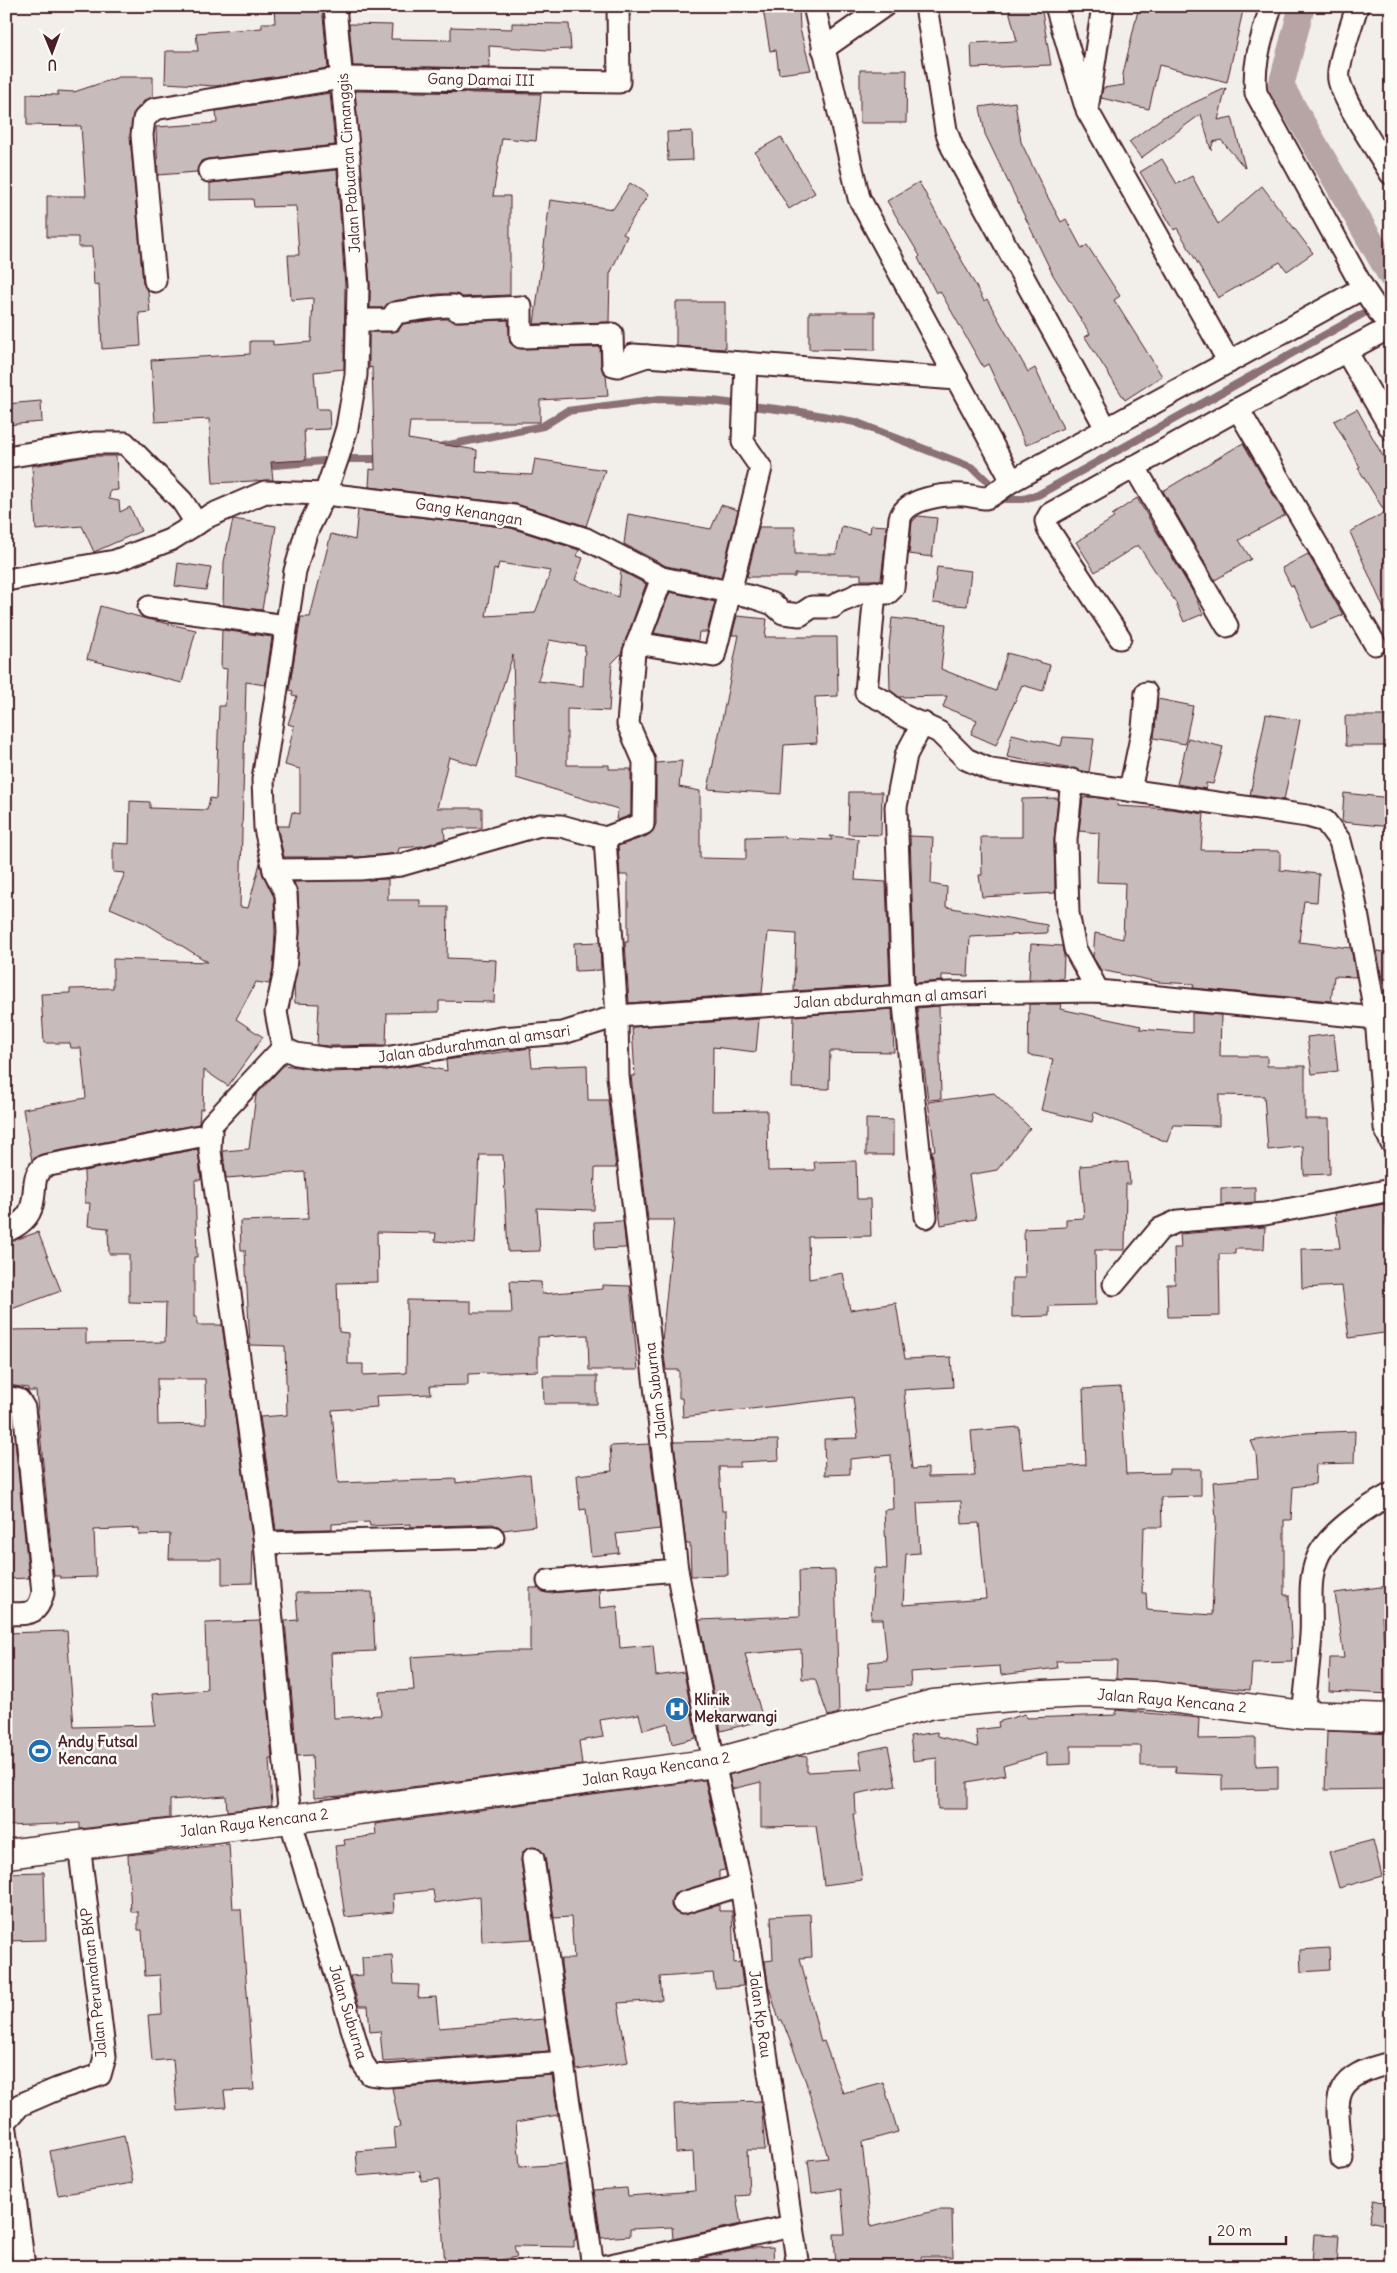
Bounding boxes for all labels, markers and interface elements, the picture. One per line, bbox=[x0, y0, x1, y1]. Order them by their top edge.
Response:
north arrow bbox=[28, 28, 78, 78]
text: U bbox=[47, 56, 57, 74]
street label: Gang Damai III bbox=[427, 69, 535, 90]
street label: Jalan Pabuaran Cimanggis bbox=[333, 72, 364, 254]
street label: Gang Kenangan bbox=[414, 494, 524, 529]
street label: Jalan abdurahman al amsari bbox=[793, 983, 987, 1012]
street label: Jalan abdurahman al amsari bbox=[377, 1021, 571, 1066]
street label: Jalan Suburna bbox=[640, 1341, 671, 1441]
street label: Jalan Raya Kencana 2 bbox=[1097, 1685, 1247, 1716]
place label: Klinik Mekarwangi bbox=[694, 1690, 777, 1727]
hospital icon: Klinik Mekarwangi bbox=[664, 1696, 690, 1722]
place label: Andy Futsal Kencana bbox=[58, 1732, 138, 1768]
sports icon: Andy Futsal Kencana bbox=[27, 1738, 53, 1764]
street label: Jalan Raya Kencana 2 bbox=[580, 1747, 731, 1790]
street label: Jalan Raya Kencana 2 bbox=[178, 1804, 329, 1841]
street label: Jalan Perumahan BKP bbox=[76, 1907, 111, 2059]
street label: Jalan Suburna bbox=[325, 1962, 372, 2062]
street label: Jalan Kp Rau bbox=[745, 1969, 776, 2059]
scale bar bbox=[1210, 2213, 1286, 2245]
text: 20 m bbox=[1217, 2221, 1252, 2240]

